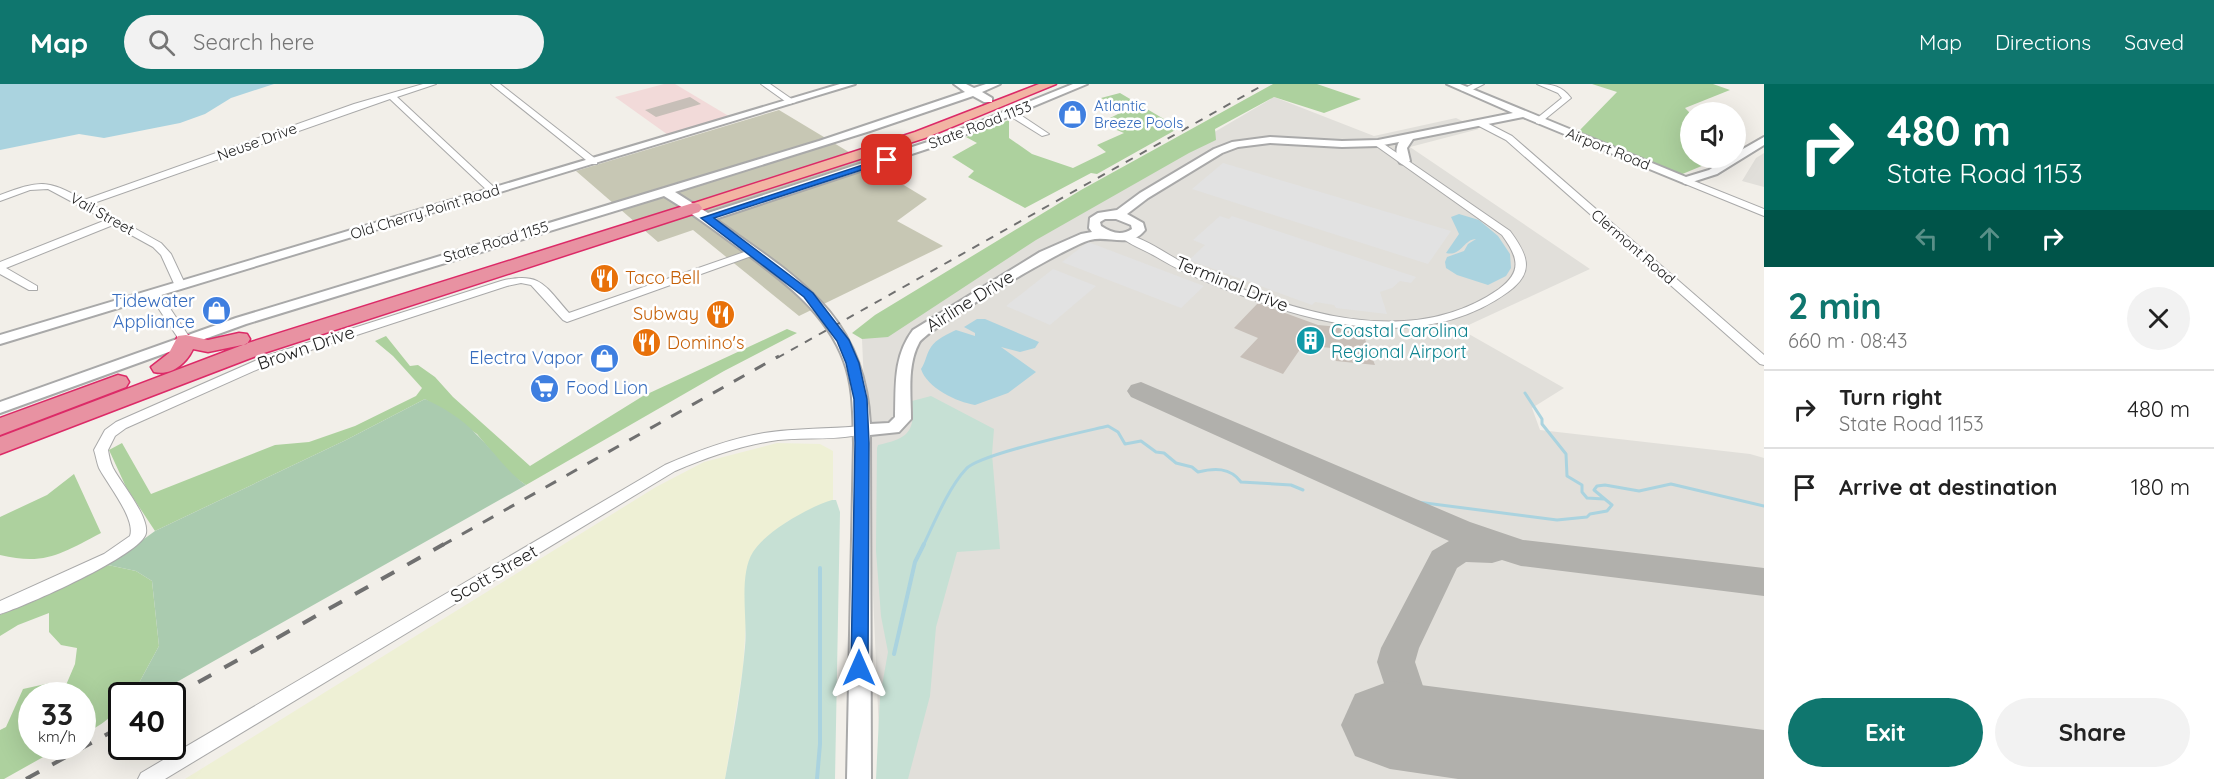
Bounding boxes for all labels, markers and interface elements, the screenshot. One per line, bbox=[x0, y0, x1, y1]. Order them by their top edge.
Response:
search box bbox=[124, 15, 544, 69]
text: Map bbox=[30, 25, 88, 60]
icon: search bbox=[145, 26, 178, 59]
text: Search here bbox=[193, 28, 315, 56]
text: Map bbox=[1919, 29, 1962, 55]
text: Directions bbox=[1995, 29, 2091, 55]
text: Saved bbox=[2124, 29, 2184, 55]
street label: State Road 1153 bbox=[926, 96, 1034, 153]
place label: Atlantic Breeze Pools bbox=[1094, 96, 1183, 132]
shop icon: Atlantic Breeze Pools bbox=[1057, 99, 1089, 131]
map controls bbox=[1680, 102, 1746, 168]
button: sound bbox=[1680, 102, 1746, 168]
text: 480 m bbox=[1887, 104, 2011, 157]
icon: right bbox=[1788, 108, 1866, 186]
street label: Neuse Drive bbox=[214, 118, 299, 165]
street label: Airport Road bbox=[1563, 123, 1653, 174]
pin bbox=[861, 134, 912, 185]
icon: arrive bbox=[870, 143, 903, 176]
text: State Road 1153 bbox=[1887, 156, 2083, 190]
street label: Old Cherry Point Road bbox=[348, 180, 502, 243]
street label: Vail Street bbox=[67, 188, 138, 239]
street label: Clermont Road bbox=[1587, 205, 1679, 288]
street label: State Road 1155 bbox=[441, 217, 551, 267]
icon: left bbox=[1910, 222, 1943, 255]
icon: ahead bbox=[1973, 222, 2006, 255]
icon: right bbox=[2036, 222, 2069, 255]
street label: Terminal Drive bbox=[1172, 250, 1292, 317]
restaurant icon: Taco Bell bbox=[588, 262, 620, 294]
street label: Airline Drive bbox=[922, 265, 1018, 337]
place label: Taco Bell bbox=[625, 266, 700, 289]
text: 2 min bbox=[1788, 283, 1882, 328]
button: close bbox=[2127, 287, 2190, 350]
place label: Tidewater Appliance bbox=[112, 289, 195, 333]
shop icon: Tidewater Appliance bbox=[200, 295, 232, 327]
restaurant icon: Subway bbox=[704, 298, 736, 330]
place label: Subway bbox=[633, 302, 699, 325]
place label: Coastal Carolina Regional Airport bbox=[1331, 319, 1468, 363]
street label: Brown Drive bbox=[254, 320, 357, 375]
building icon: Coastal Carolina Regional Airport bbox=[1294, 325, 1326, 357]
restaurant icon: Domino's bbox=[630, 327, 662, 359]
text: 660 m · 08:43 bbox=[1788, 328, 1907, 353]
place label: Domino's bbox=[667, 331, 744, 354]
shop icon: Electra Vapor bbox=[588, 342, 620, 374]
place label: Electra Vapor bbox=[469, 346, 583, 369]
supermarket icon: Food Lion bbox=[529, 372, 561, 404]
place label: Food Lion bbox=[566, 376, 648, 399]
text: Turn right bbox=[1839, 383, 1943, 411]
icon: right bbox=[1788, 393, 1821, 426]
text: 480 m bbox=[2127, 395, 2190, 423]
text: State Road 1153 bbox=[1839, 411, 1984, 436]
icon: arrive bbox=[1788, 471, 1821, 504]
text: Arrive at destination bbox=[1839, 473, 2057, 501]
text: 180 m bbox=[2131, 473, 2190, 501]
street label: Scott Street bbox=[446, 539, 541, 608]
position arrow bbox=[827, 636, 891, 700]
speed limit sign: 40 bbox=[108, 682, 186, 760]
text: 33 bbox=[41, 695, 73, 733]
button: Exit bbox=[1788, 698, 1983, 767]
button: Share bbox=[1995, 698, 2190, 767]
text: km/h bbox=[38, 727, 76, 746]

